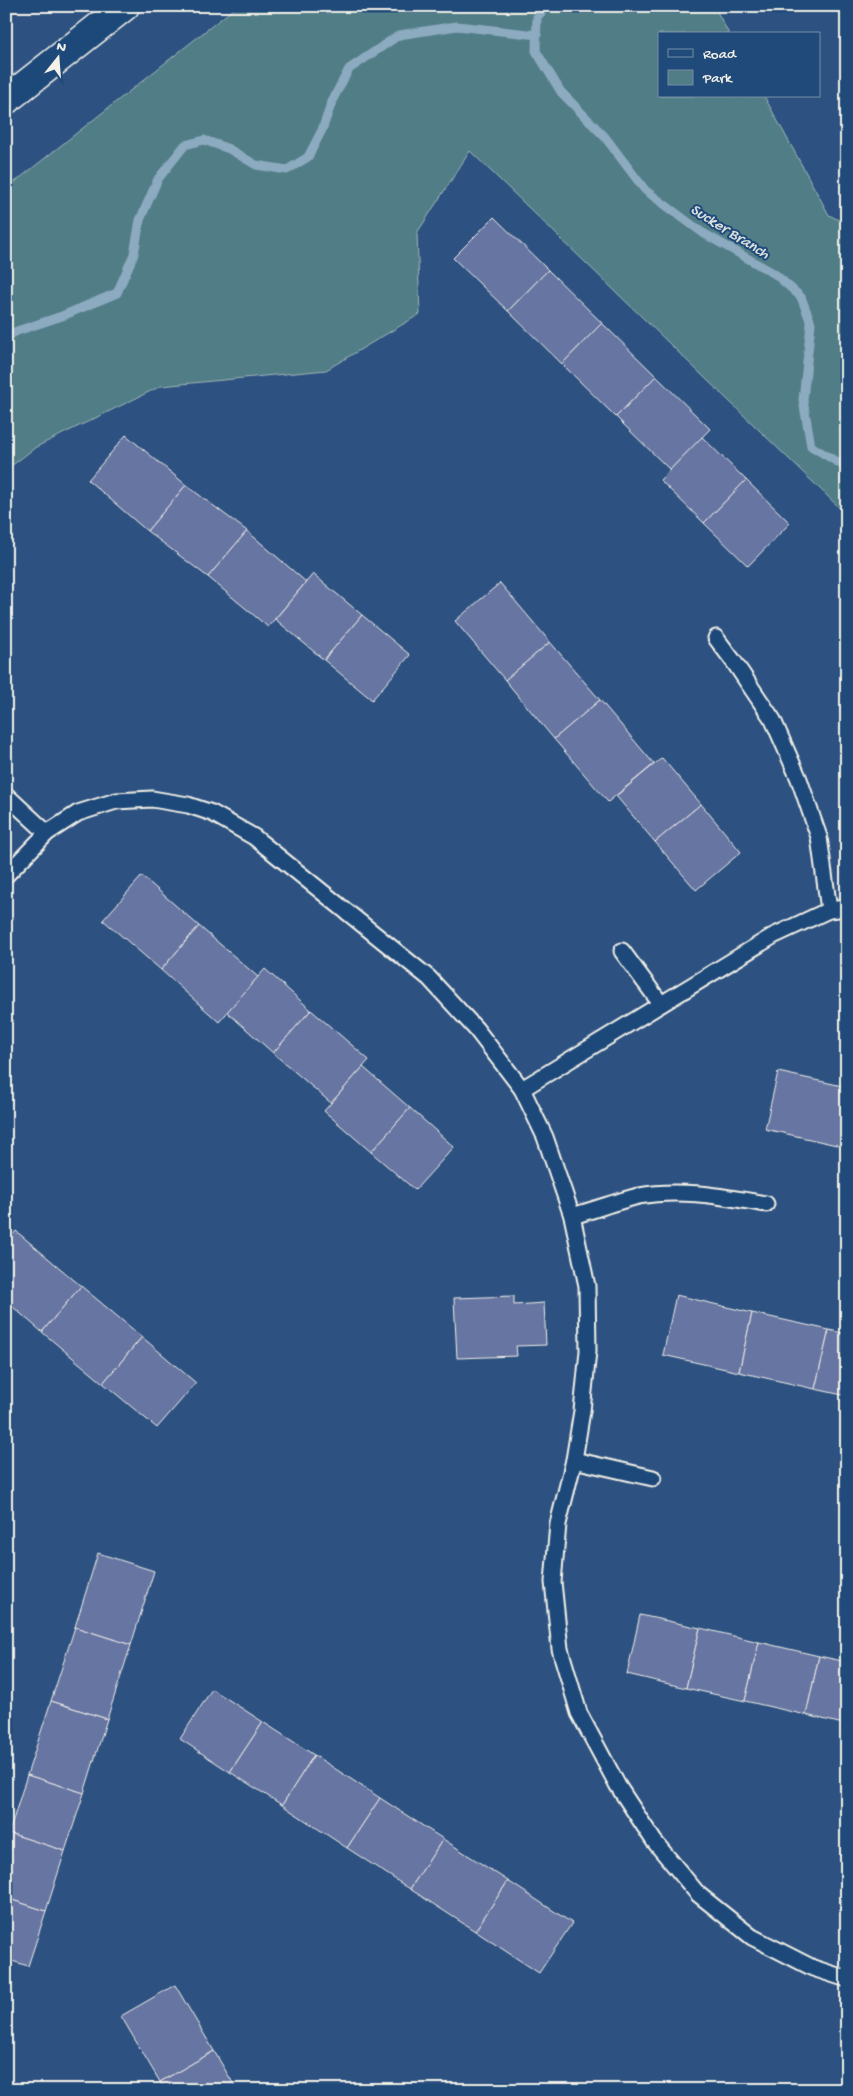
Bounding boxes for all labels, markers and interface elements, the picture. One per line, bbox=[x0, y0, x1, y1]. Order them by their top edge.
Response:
north arrow bbox=[32, 32, 82, 82]
legend bbox=[658, 32, 820, 98]
text: N bbox=[54, 38, 68, 57]
text: Road bbox=[703, 46, 737, 64]
text: Park bbox=[702, 70, 733, 88]
water label: Sucker Branch bbox=[686, 201, 773, 265]

